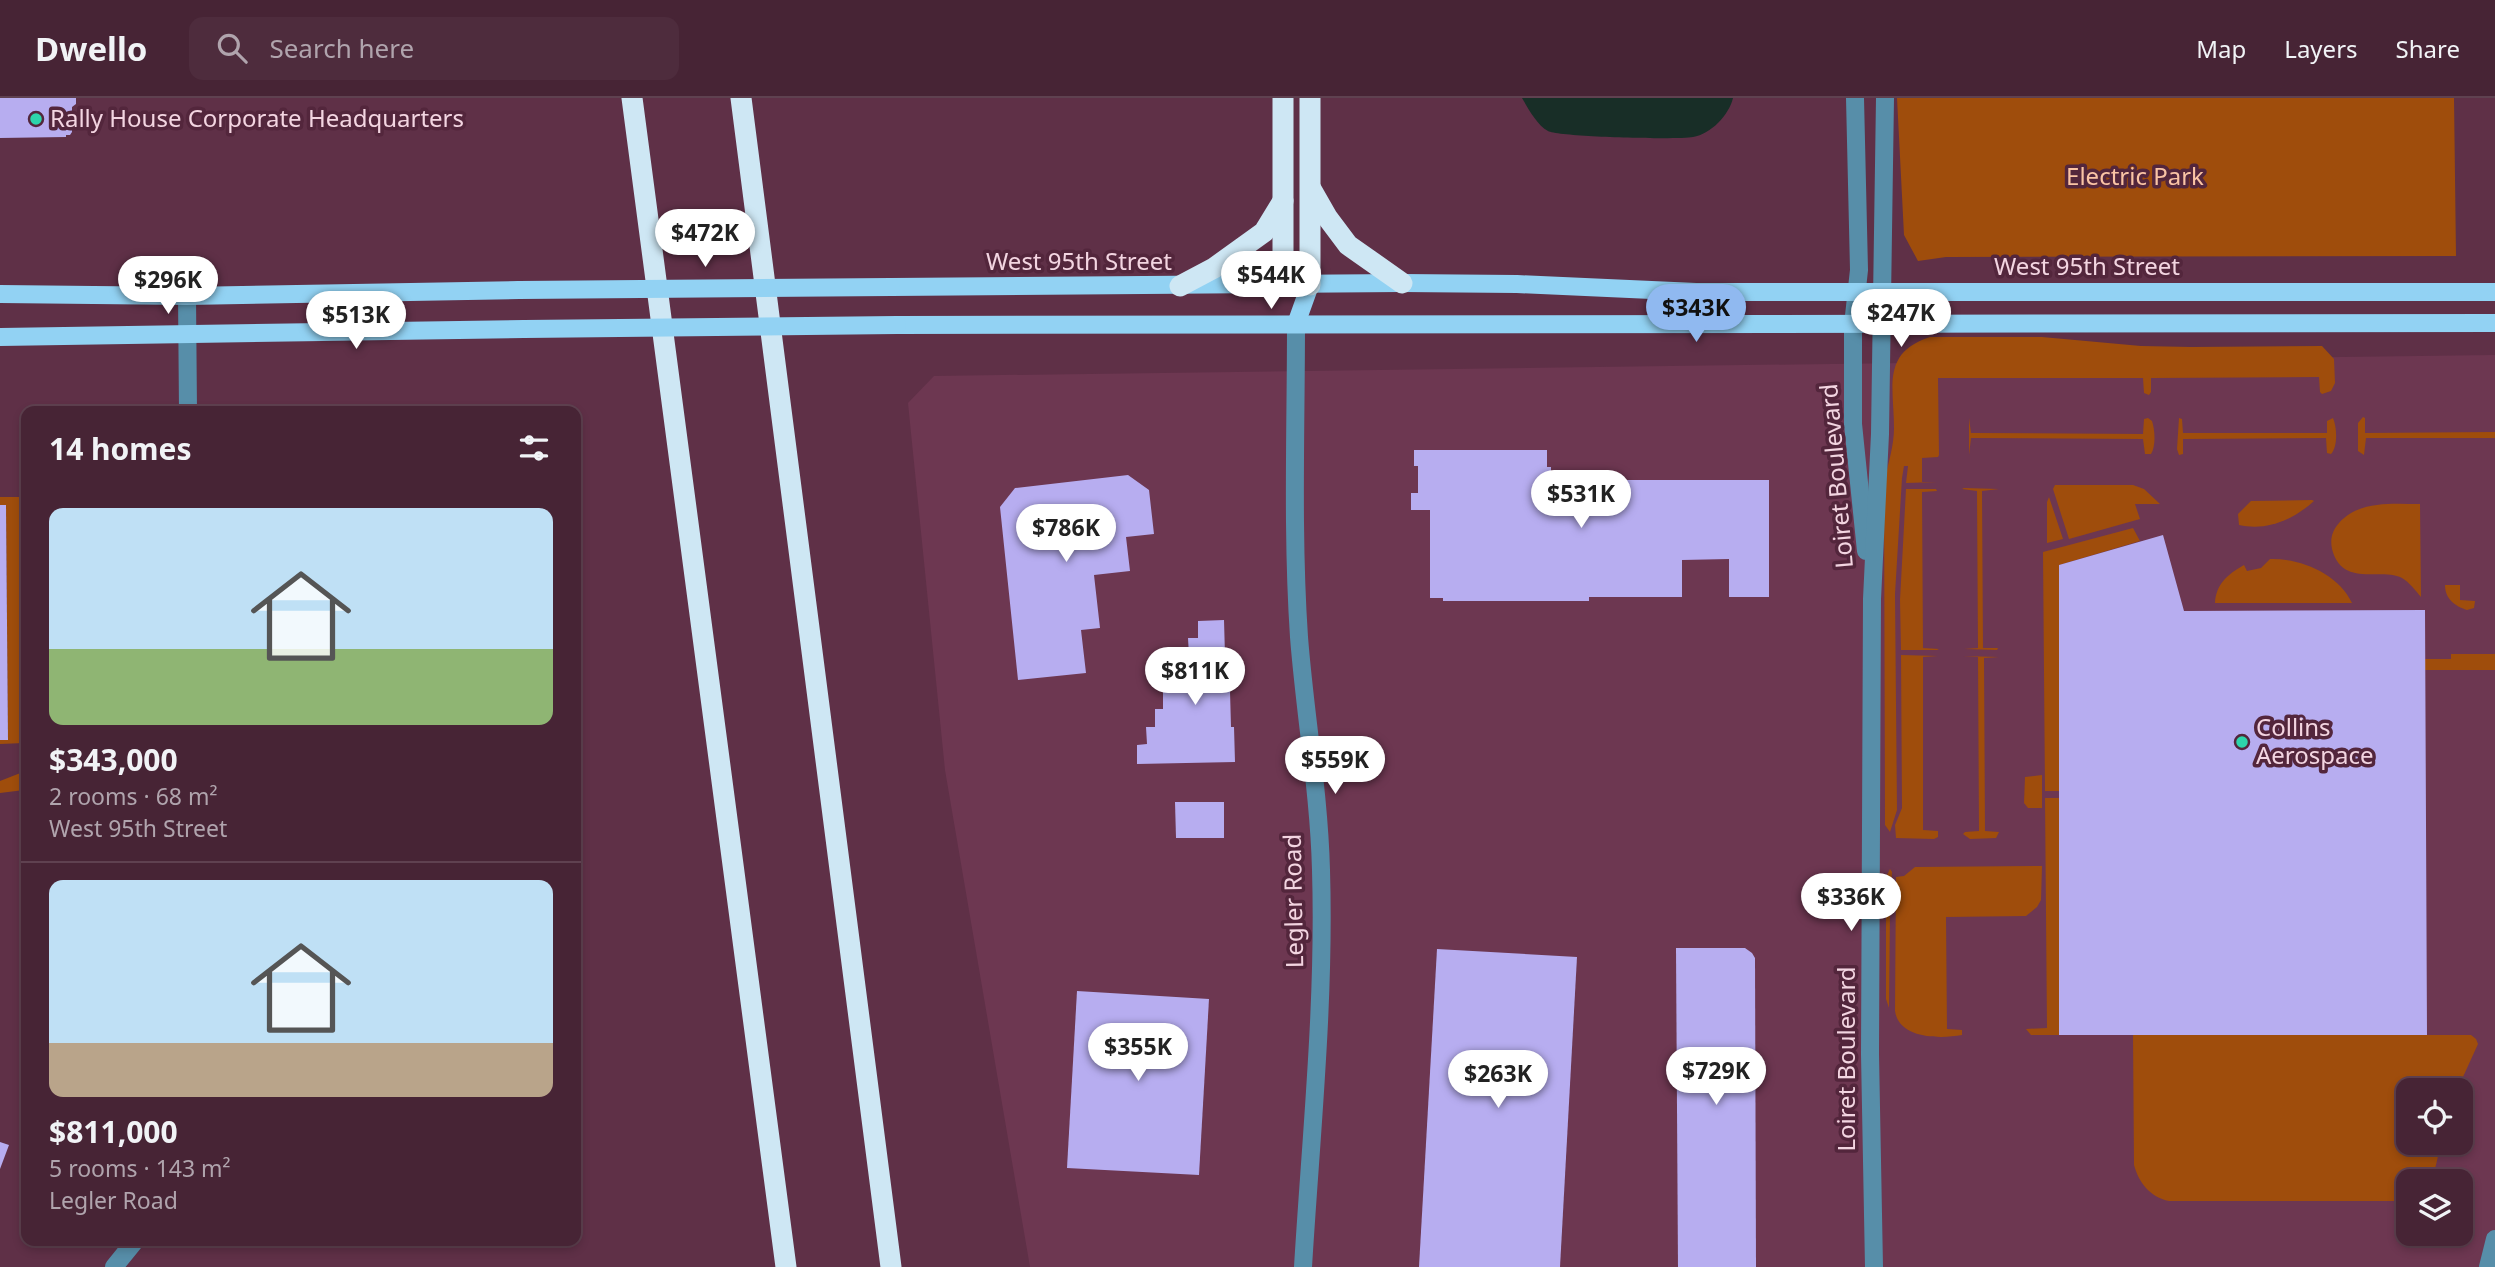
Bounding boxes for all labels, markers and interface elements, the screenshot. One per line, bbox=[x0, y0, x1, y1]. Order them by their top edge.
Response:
search box bbox=[189, 17, 679, 80]
text: Dwello bbox=[35, 26, 147, 71]
icon: search bbox=[213, 29, 251, 67]
text: Search here bbox=[269, 30, 414, 66]
text: Map bbox=[2196, 32, 2246, 65]
text: Layers bbox=[2284, 32, 2358, 65]
text: Share bbox=[2396, 32, 2460, 65]
place label: Rally House Corporate Headquarters bbox=[50, 101, 464, 134]
marker: Rally House Corporate Headquarters bbox=[28, 111, 44, 127]
park label: Electric Park bbox=[2066, 159, 2204, 192]
pin: $472K bbox=[656, 209, 754, 269]
text: $472K bbox=[671, 216, 739, 248]
street label: West 95th Street bbox=[986, 244, 1172, 277]
street label: West 95th Street bbox=[1994, 249, 2180, 282]
pin: $544K bbox=[1222, 252, 1320, 311]
pin: $296K bbox=[119, 256, 217, 316]
text: $544K bbox=[1237, 258, 1305, 290]
text: $296K bbox=[134, 263, 202, 295]
pin: $343K bbox=[1647, 285, 1745, 344]
pin: $247K bbox=[1852, 289, 1950, 349]
text: $343K bbox=[1662, 291, 1730, 323]
pin: $513K bbox=[307, 292, 405, 351]
text: $247K bbox=[1867, 296, 1935, 328]
text: $513K bbox=[322, 298, 390, 330]
street label: Loiret Boulevard bbox=[1811, 382, 1860, 570]
text: 14 homes bbox=[49, 428, 192, 469]
icon: filters bbox=[515, 429, 553, 467]
pin: $531K bbox=[1532, 470, 1630, 530]
text: $531K bbox=[1547, 477, 1615, 509]
pin: $786K bbox=[1017, 504, 1115, 564]
text: $786K bbox=[1032, 511, 1100, 543]
icon: home bbox=[238, 553, 364, 679]
pin: $811K bbox=[1146, 648, 1244, 707]
text: $811K bbox=[1161, 654, 1229, 686]
place label: Collins Aerospace bbox=[2256, 710, 2374, 771]
marker: Collins Aerospace bbox=[2234, 734, 2250, 750]
pin: $559K bbox=[1286, 736, 1384, 796]
text: $343,000 bbox=[49, 739, 178, 780]
text: $559K bbox=[1301, 743, 1369, 775]
text: 2 rooms · 68 m² bbox=[49, 780, 218, 812]
text: West 95th Street bbox=[49, 812, 227, 844]
street label: Legler Road bbox=[1275, 834, 1310, 969]
pin: $336K bbox=[1802, 874, 1900, 933]
text: $336K bbox=[1817, 880, 1885, 912]
icon: home bbox=[238, 925, 364, 1051]
street label: Loiret Boulevard bbox=[1829, 966, 1862, 1152]
pin: $355K bbox=[1089, 1024, 1187, 1083]
text: $355K bbox=[1104, 1030, 1172, 1062]
pin: $729K bbox=[1667, 1048, 1765, 1107]
pin: $263K bbox=[1449, 1051, 1547, 1110]
text: $729K bbox=[1682, 1054, 1750, 1086]
text: $263K bbox=[1464, 1057, 1532, 1089]
map controls bbox=[2396, 1078, 2473, 1246]
button: locate bbox=[2396, 1078, 2473, 1155]
text: $811,000 bbox=[49, 1111, 178, 1152]
text: 5 rooms · 143 m² bbox=[49, 1152, 231, 1184]
button: layers bbox=[2396, 1169, 2473, 1246]
text: Legler Road bbox=[49, 1184, 178, 1216]

